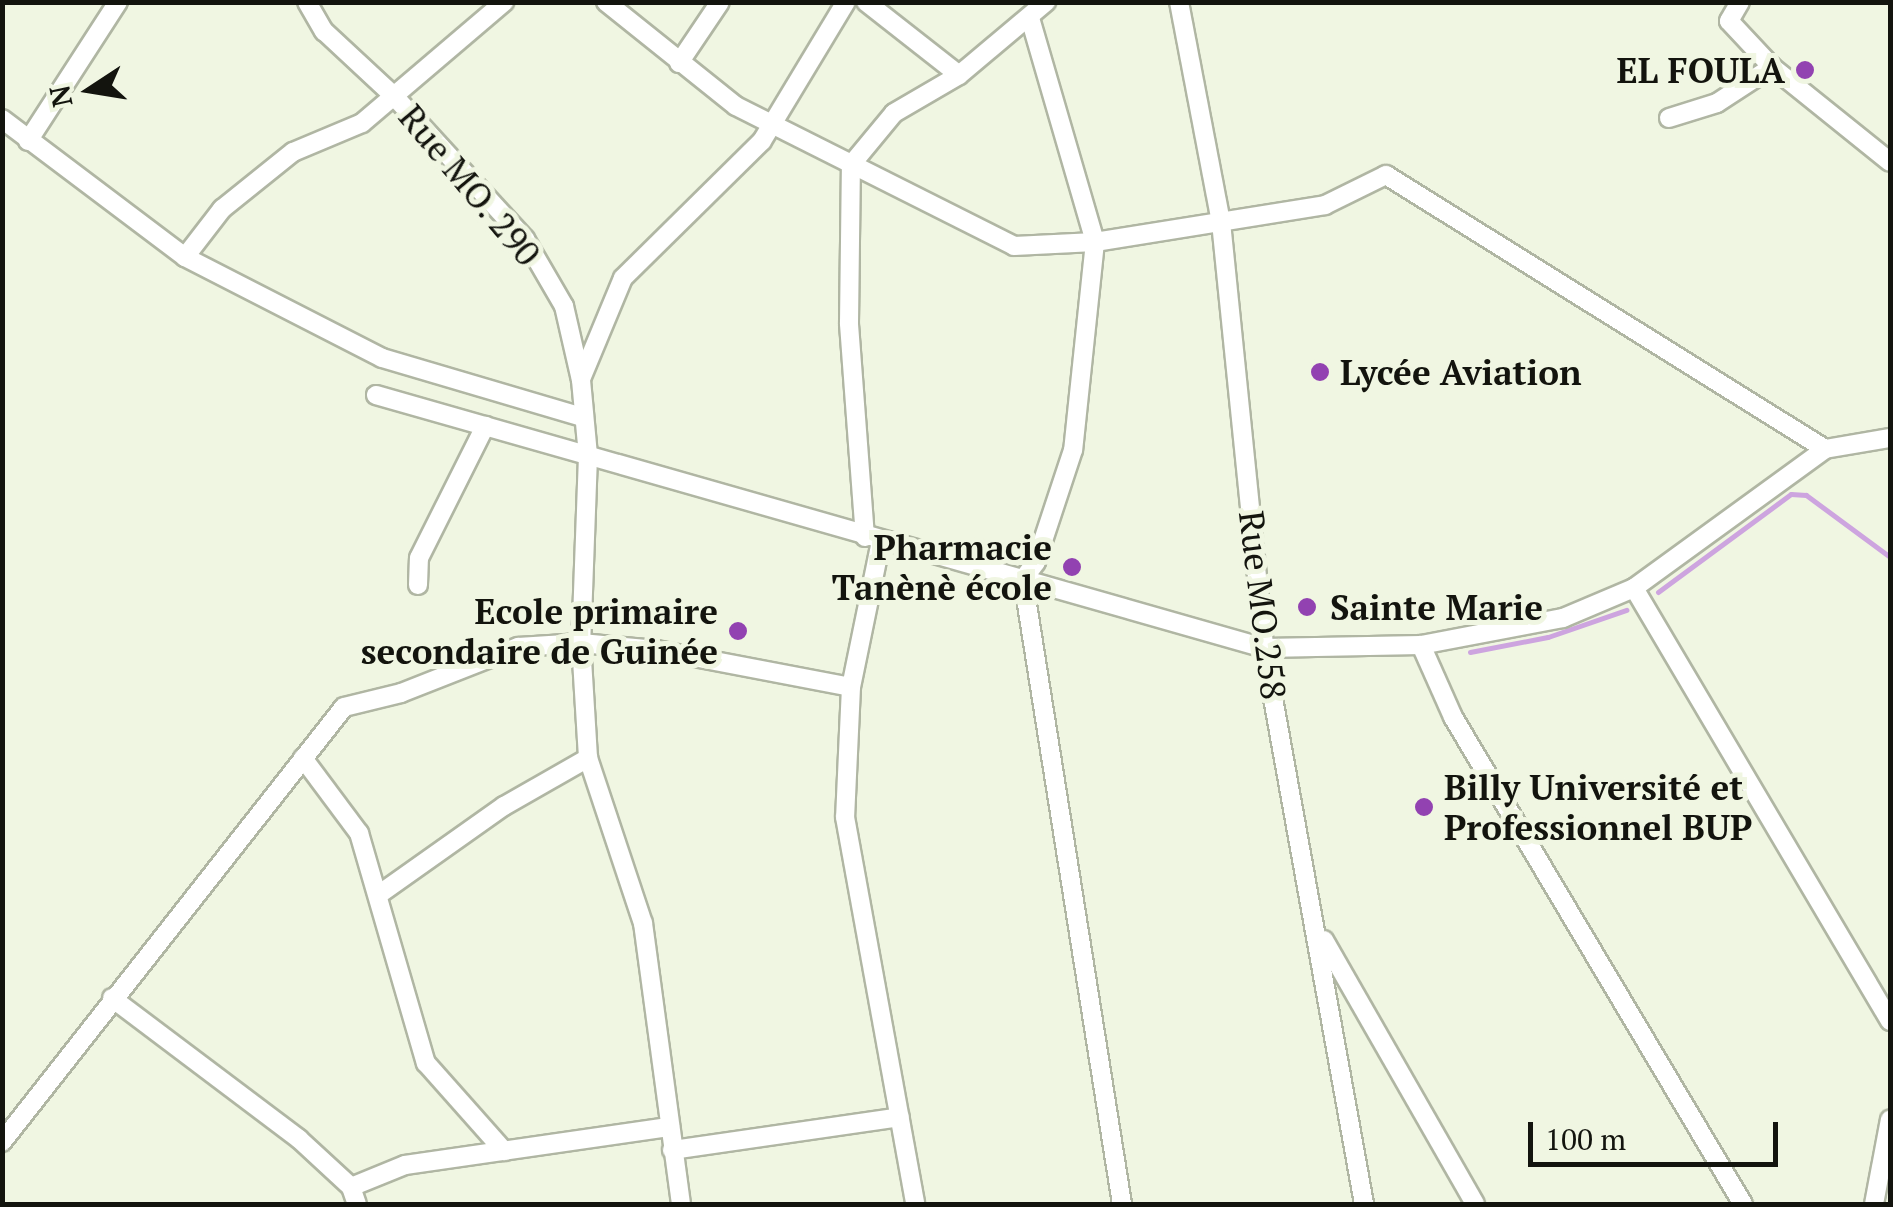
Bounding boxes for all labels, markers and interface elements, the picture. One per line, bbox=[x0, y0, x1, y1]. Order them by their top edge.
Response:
north arrow bbox=[40, 40, 140, 140]
place label: EL FOULA bbox=[1617, 49, 1785, 91]
marker: EL FOULA bbox=[1794, 59, 1816, 81]
text: N bbox=[40, 82, 80, 111]
street label: Rue MO. 290 bbox=[390, 96, 550, 274]
place label: Lycée Aviation bbox=[1340, 351, 1582, 393]
marker: Lycée Aviation bbox=[1309, 361, 1331, 383]
street label: Rue MO.258 bbox=[1231, 508, 1295, 702]
place label: Pharmacie Tanènè école bbox=[832, 526, 1052, 608]
marker: Pharmacie Tanènè école bbox=[1061, 556, 1083, 578]
place label: Sainte Marie bbox=[1330, 586, 1543, 628]
place label: Ecole primaire secondaire de Guinée bbox=[361, 590, 718, 672]
marker: Sainte Marie bbox=[1294, 594, 1320, 620]
marker: Ecole primaire secondaire de Guinée bbox=[727, 620, 749, 642]
place label: Billy Université et Professionnel BUP bbox=[1444, 766, 1752, 848]
marker: Billy Université et Professionnel BUP bbox=[1413, 796, 1435, 818]
scale bar bbox=[1533, 1102, 1783, 1164]
text: 100 m bbox=[1545, 1119, 1626, 1159]

